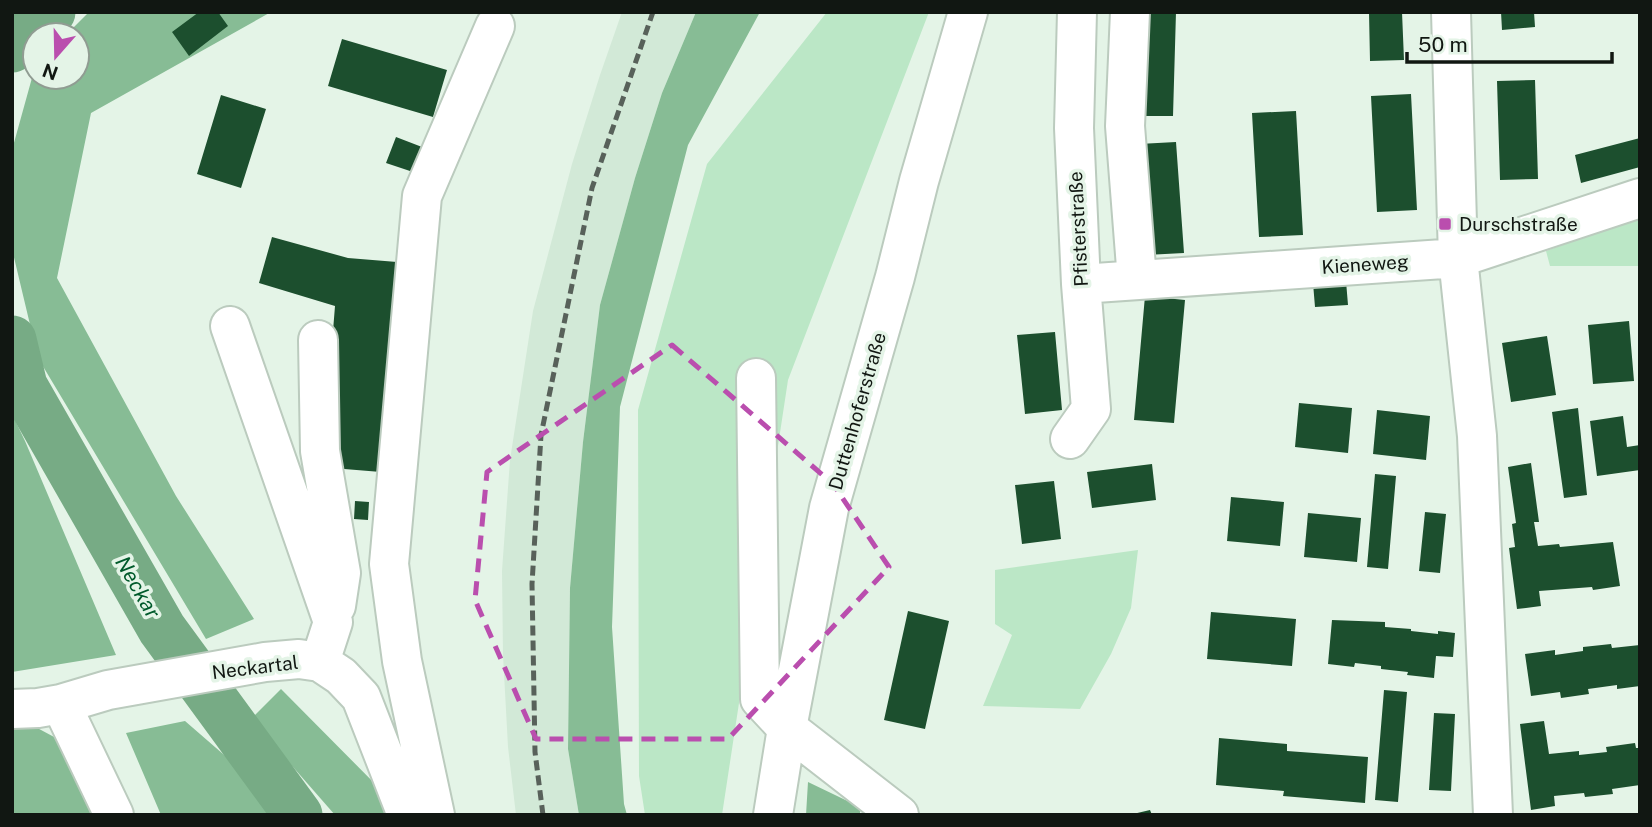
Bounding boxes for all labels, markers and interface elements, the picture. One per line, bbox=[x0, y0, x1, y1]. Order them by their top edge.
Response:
north arrow bbox=[21, 21, 91, 91]
scale bar bbox=[1407, 21, 1612, 65]
text: 50 m bbox=[1418, 32, 1468, 57]
text: N bbox=[39, 59, 61, 85]
street label: Pfisterstraße bbox=[1064, 171, 1092, 287]
place label: Durschstraße bbox=[1459, 213, 1578, 235]
marker: Durschstraße bbox=[1437, 216, 1453, 232]
street label: Kieneweg bbox=[1321, 250, 1409, 278]
street label: Duttenhoferstraße bbox=[824, 330, 890, 492]
water label: Neckar bbox=[110, 551, 166, 623]
street label: Neckartal bbox=[211, 651, 299, 683]

